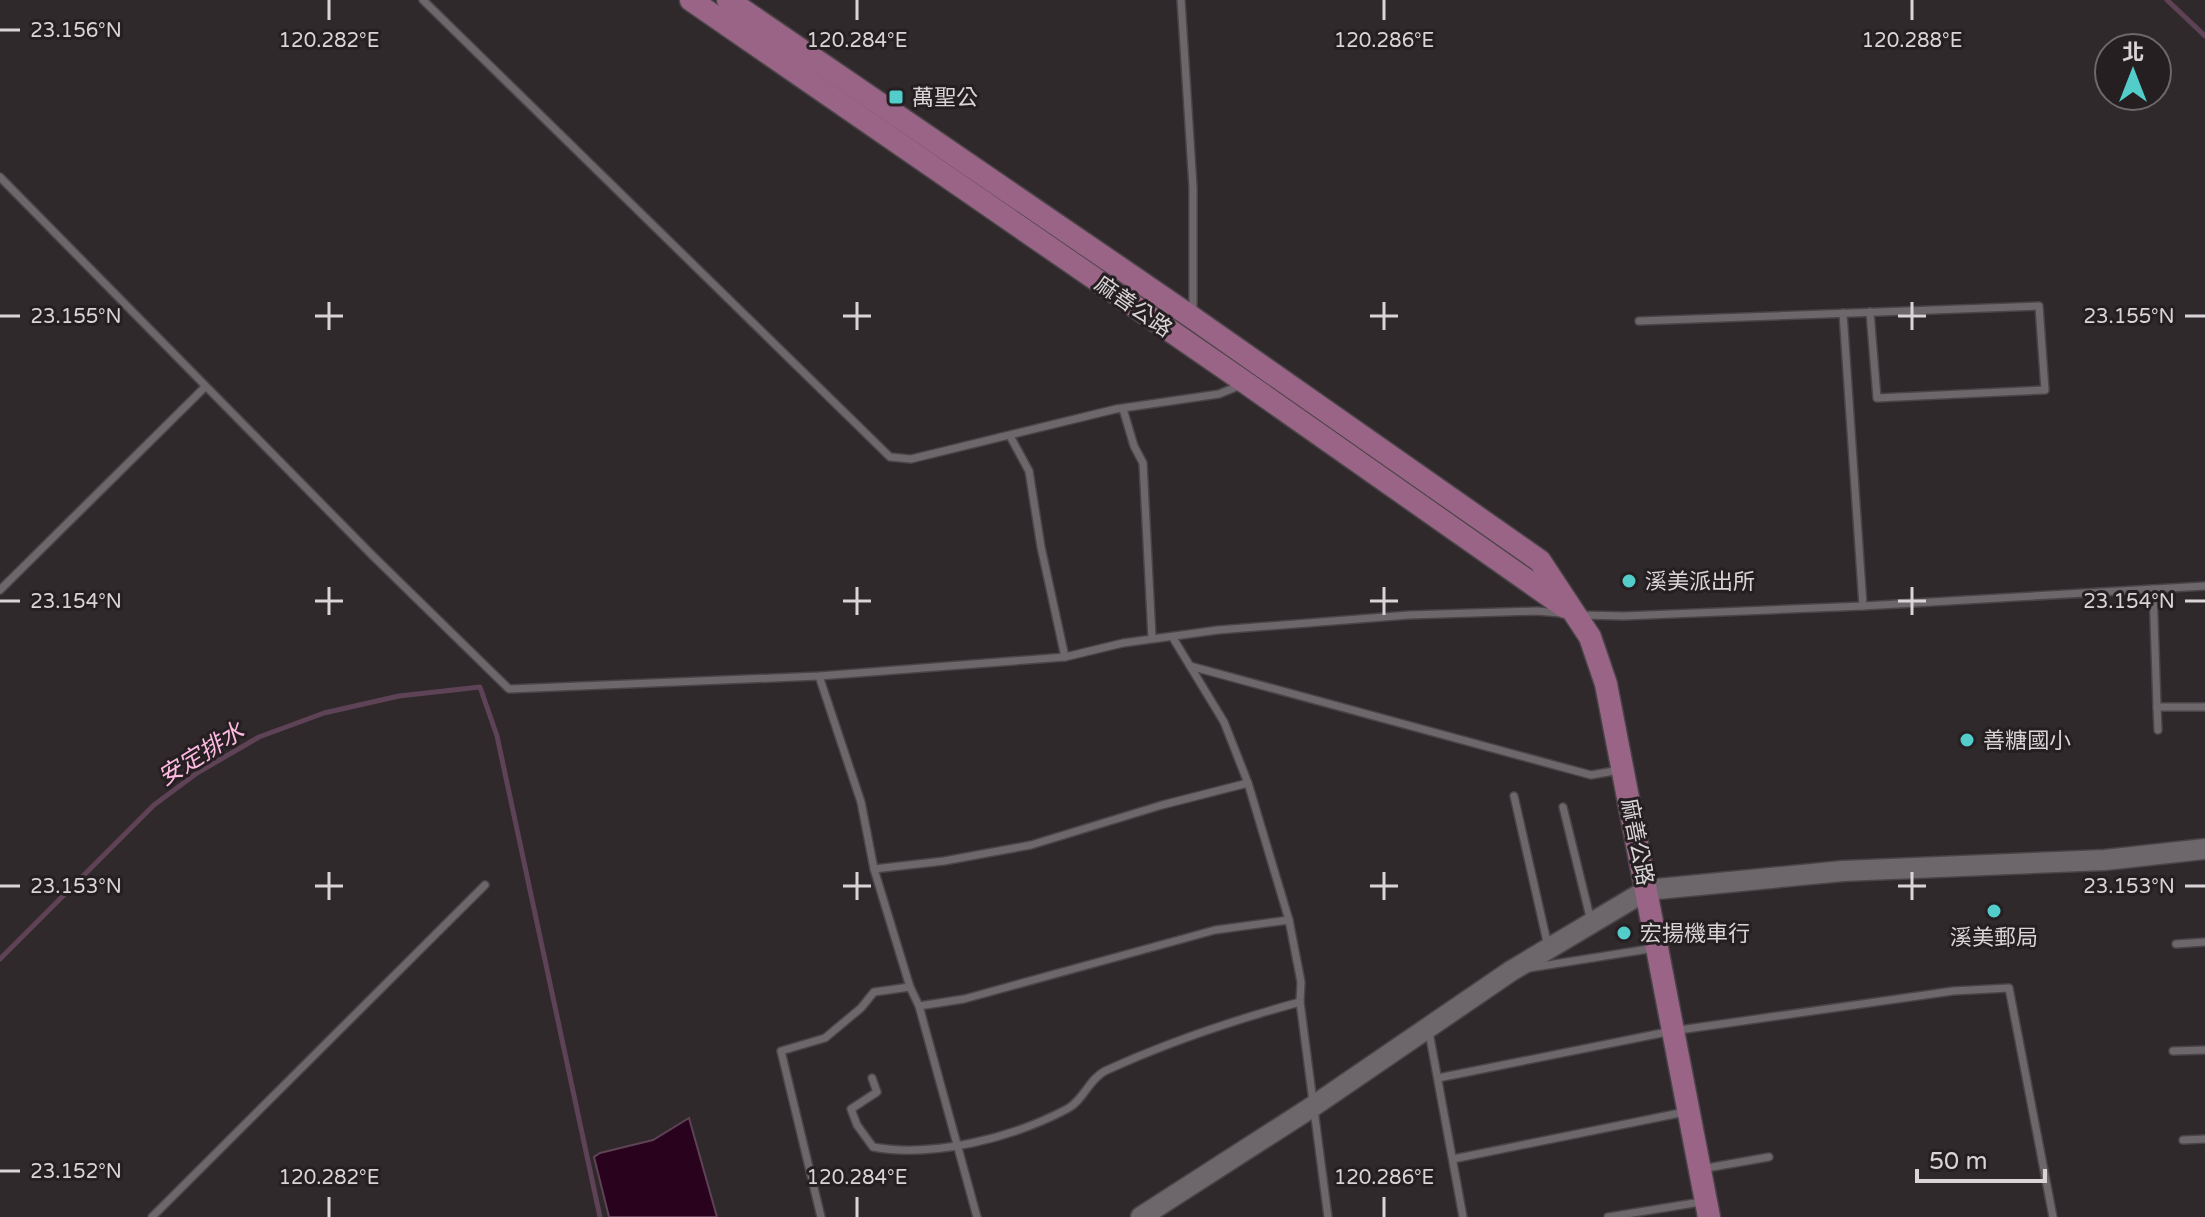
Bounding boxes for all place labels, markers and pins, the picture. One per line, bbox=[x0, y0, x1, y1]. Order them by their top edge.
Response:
place label: 萬聖公 bbox=[912, 85, 978, 111]
marker: 萬聖公 bbox=[887, 88, 905, 106]
place label: 溪美派出所 bbox=[1645, 569, 1755, 595]
marker: 溪美派出所 bbox=[1620, 572, 1638, 590]
place label: 善糖國小 bbox=[1983, 728, 2071, 754]
marker: 善糖國小 bbox=[1958, 731, 1976, 749]
marker: 溪美郵局 bbox=[1985, 902, 2003, 920]
place label: 宏揚機車行 bbox=[1640, 921, 1750, 947]
marker: 宏揚機車行 bbox=[1615, 924, 1633, 942]
place label: 溪美郵局 bbox=[1950, 925, 2038, 951]

